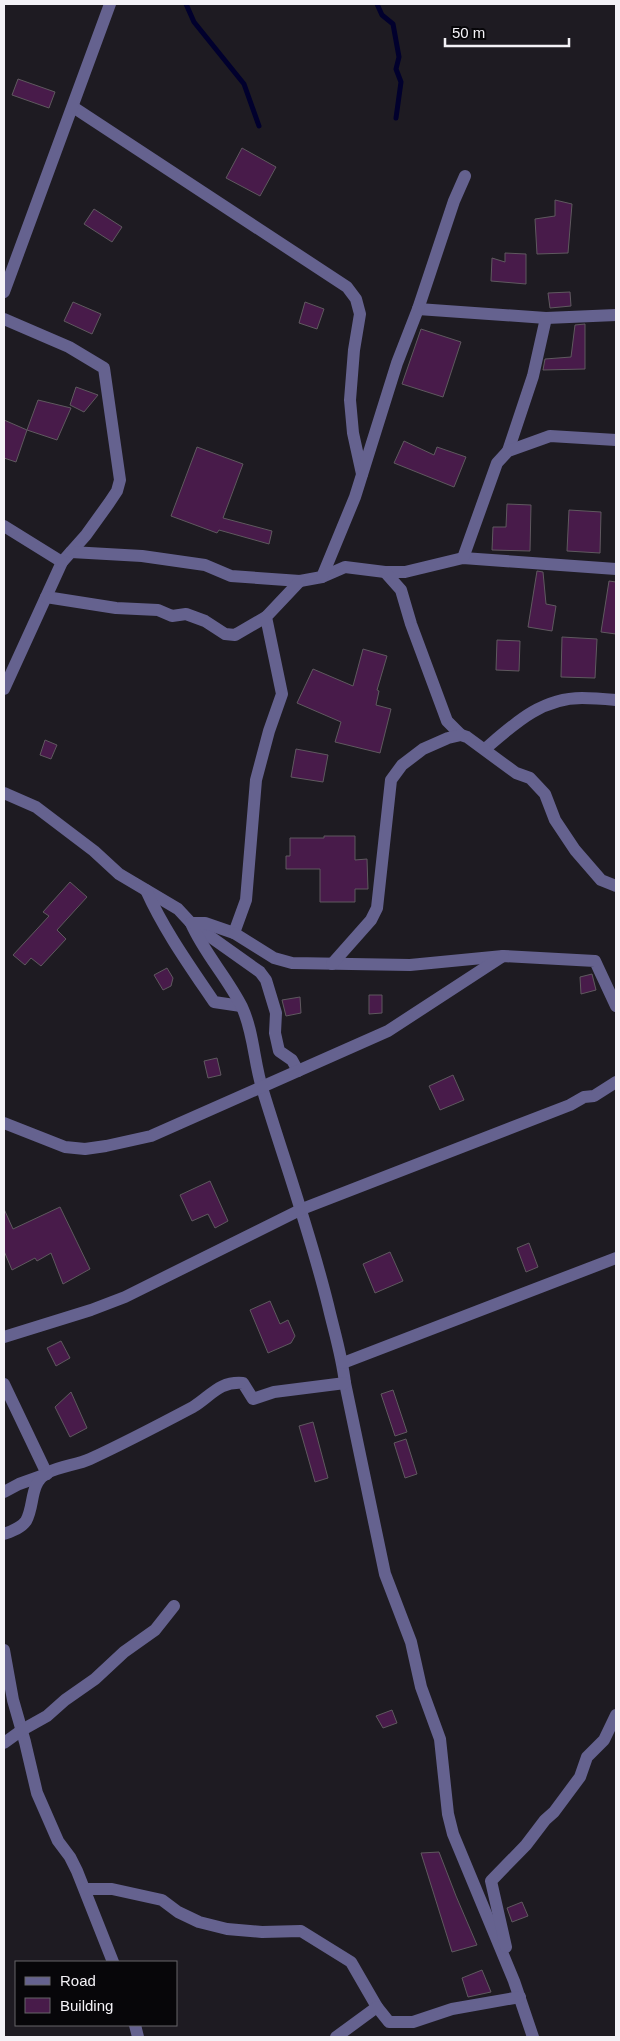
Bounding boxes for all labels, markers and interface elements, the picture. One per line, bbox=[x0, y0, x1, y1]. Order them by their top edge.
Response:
scale bar bbox=[445, 15, 569, 47]
text: 50 m bbox=[452, 24, 485, 41]
legend bbox=[15, 1961, 178, 2026]
text: Road bbox=[60, 1972, 96, 1989]
text: Building bbox=[60, 1997, 113, 2014]

